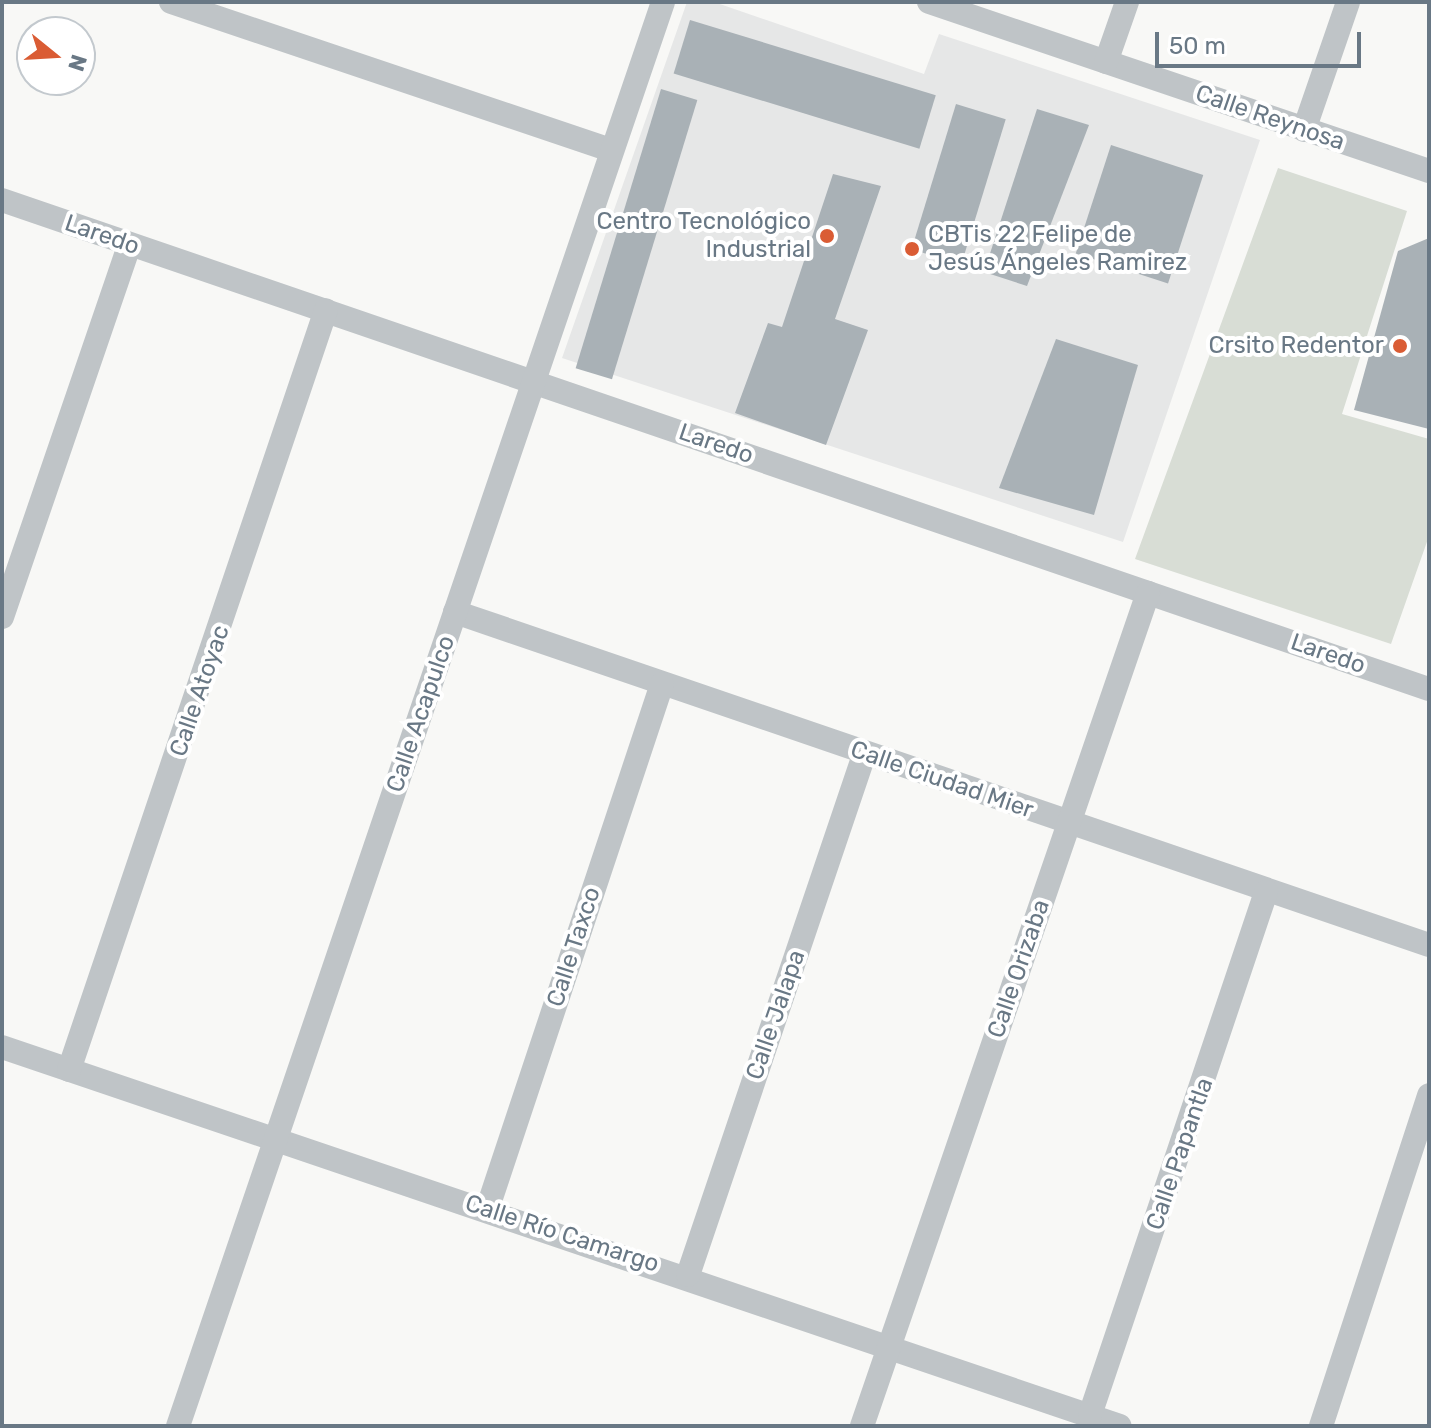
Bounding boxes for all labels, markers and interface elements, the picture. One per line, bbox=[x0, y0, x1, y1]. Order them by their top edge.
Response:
north arrow bbox=[16, 16, 96, 96]
scale bar bbox=[1159, 16, 1365, 66]
text: 50 m bbox=[1169, 32, 1226, 60]
text: N bbox=[62, 51, 93, 75]
street label: Calle Reynosa bbox=[1192, 79, 1348, 157]
place label: Centro Tecnológico Industrial bbox=[596, 208, 811, 264]
street label: Laredo bbox=[61, 209, 143, 261]
place label: CBTis 22 Felipe de Jesús Ángeles Ramirez bbox=[928, 221, 1188, 277]
marker: Centro Tecnológico Industrial bbox=[818, 227, 836, 245]
marker: CBTis 22 Felipe de Jesús Ángeles Ramirez bbox=[903, 240, 921, 258]
place label: Crsito Redentor bbox=[1208, 332, 1384, 360]
marker: Crsito Redentor bbox=[1391, 337, 1409, 355]
street label: Laredo bbox=[675, 418, 757, 470]
street label: Calle Atoyac bbox=[164, 621, 236, 761]
street label: Laredo bbox=[1287, 628, 1369, 680]
street label: Calle Acapulco bbox=[381, 632, 461, 796]
street label: Calle Ciudad Mier bbox=[847, 735, 1037, 825]
street label: Calle Taxco bbox=[541, 883, 607, 1011]
street label: Calle Orizaba bbox=[982, 896, 1056, 1042]
street label: Calle Jalapa bbox=[740, 946, 812, 1084]
street label: Calle Papantla bbox=[1140, 1074, 1220, 1234]
street label: Calle Río Camargo bbox=[461, 1189, 663, 1279]

